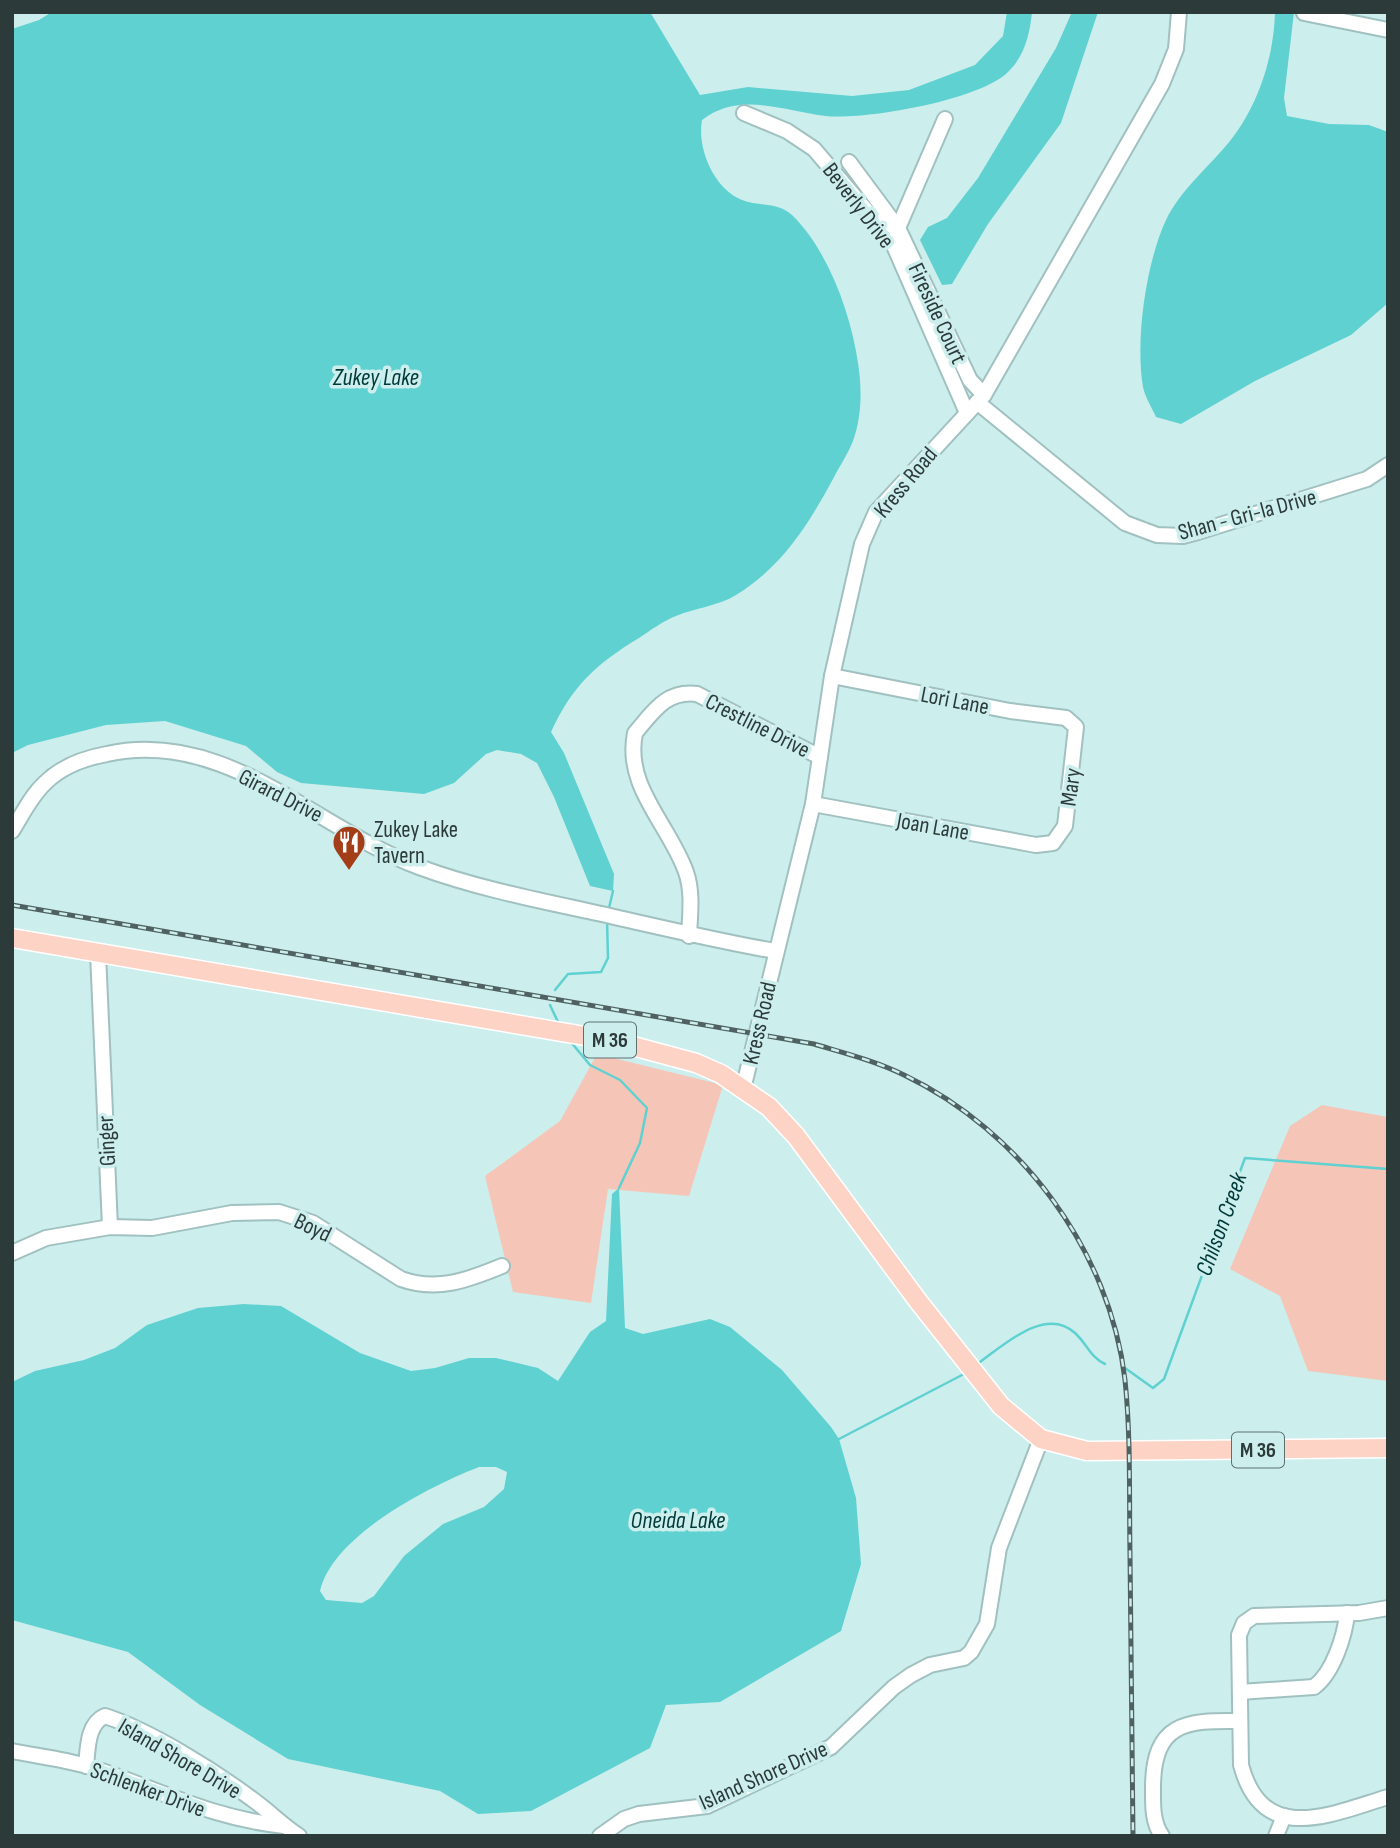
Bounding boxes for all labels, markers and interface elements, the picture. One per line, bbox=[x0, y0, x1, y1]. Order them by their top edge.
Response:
street label: Beverly Drive bbox=[816, 157, 900, 254]
street label: Fireside Court bbox=[902, 259, 973, 368]
water label: Zukey Lake bbox=[332, 363, 419, 392]
street label: Kress Road bbox=[868, 441, 943, 524]
street label: Shan - Gri-la Drive bbox=[1175, 483, 1319, 547]
street label: Lori Lane bbox=[918, 681, 991, 721]
street label: Crestline Drive bbox=[701, 688, 815, 764]
street label: Girard Drive bbox=[234, 763, 327, 829]
street label: Mary bbox=[1054, 766, 1088, 808]
street label: Joan Lane bbox=[893, 807, 971, 847]
place label: Zukey Lake Tavern bbox=[374, 816, 458, 870]
restaurant icon: Zukey Lake Tavern bbox=[330, 823, 368, 872]
street label: Kress Road bbox=[737, 979, 783, 1067]
road number: M 36 bbox=[584, 1023, 636, 1058]
street label: Ginger bbox=[92, 1115, 122, 1167]
water label: Chilson Creek bbox=[1189, 1168, 1254, 1280]
street label: Boyd bbox=[289, 1207, 336, 1249]
road number: M 36 bbox=[1232, 1432, 1284, 1468]
water label: Oneida Lake bbox=[631, 1506, 725, 1535]
street label: Island Shore Drive bbox=[113, 1712, 246, 1805]
street label: Island Shore Drive bbox=[695, 1735, 832, 1817]
street label: Schlenker Drive bbox=[86, 1756, 209, 1824]

